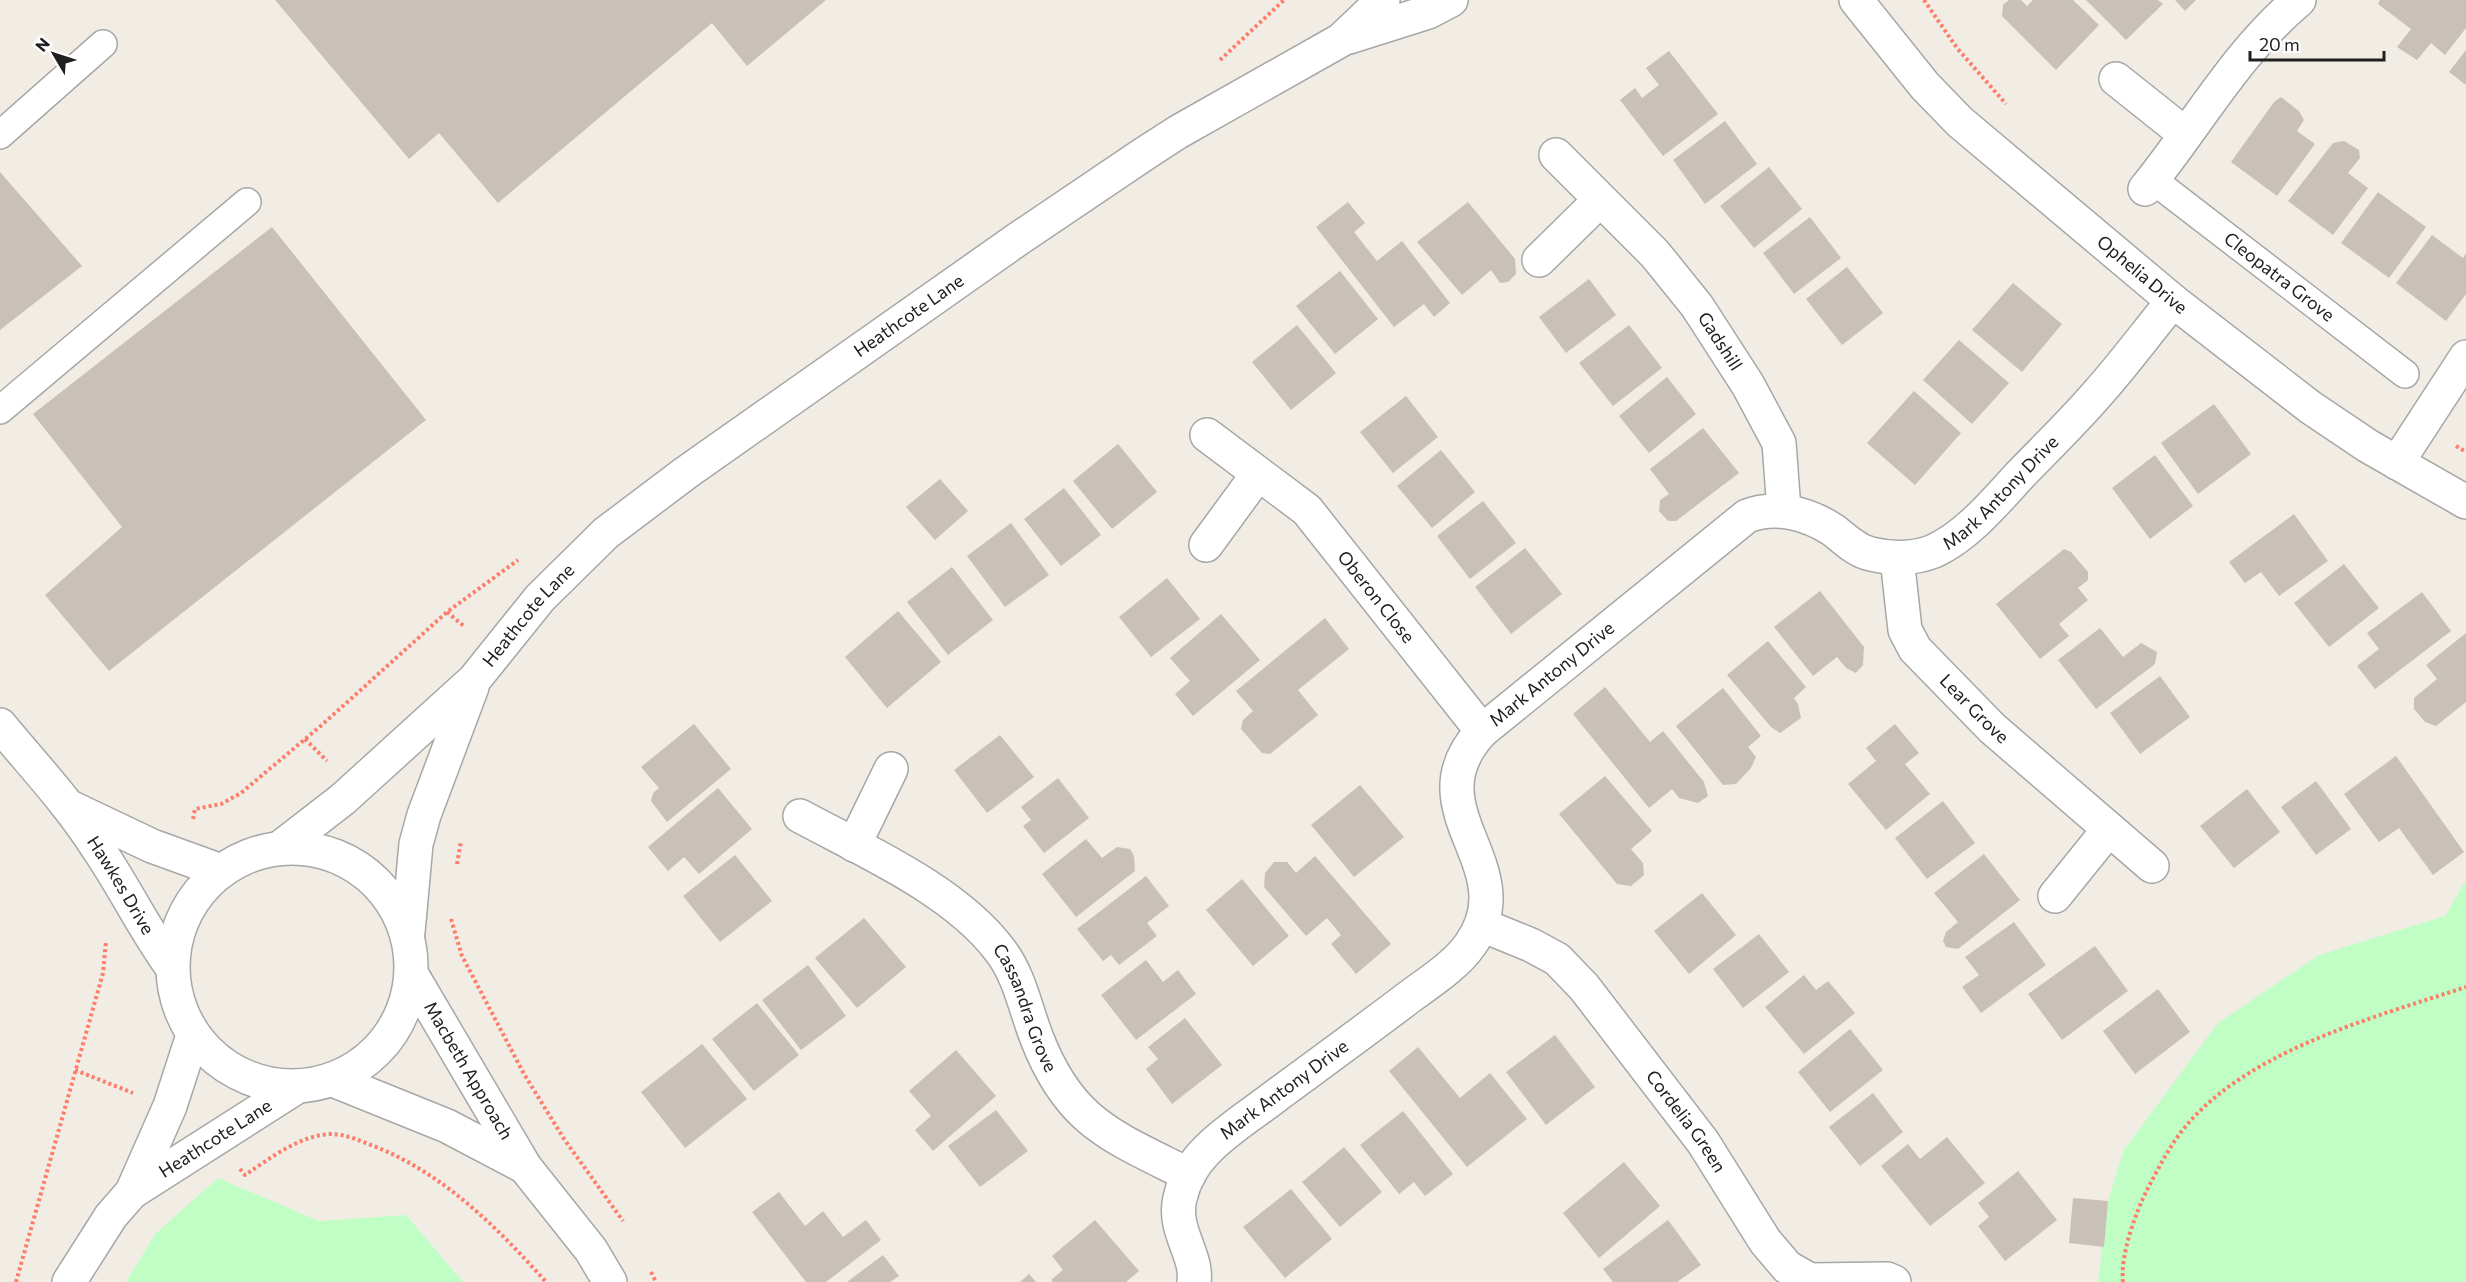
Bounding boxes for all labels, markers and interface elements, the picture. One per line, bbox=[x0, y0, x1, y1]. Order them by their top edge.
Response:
north arrow bbox=[24, 24, 84, 84]
scale bar bbox=[2250, 24, 2384, 62]
text: 20 m bbox=[2259, 33, 2300, 55]
text: N bbox=[31, 34, 53, 55]
street label: Cleopatra Grove bbox=[2220, 227, 2339, 326]
street label: Ophelia Drive bbox=[2093, 230, 2192, 318]
street label: Heathcote Lane bbox=[849, 269, 968, 361]
street label: Gadshill bbox=[1694, 307, 1748, 374]
street label: Mark Antony Drive bbox=[1938, 430, 2063, 554]
street label: Oberon Close bbox=[1333, 546, 1420, 647]
street label: Heathcote Lane bbox=[477, 559, 578, 671]
street label: Mark Antony Drive bbox=[1485, 616, 1618, 731]
street label: Lear Grove bbox=[1936, 669, 2014, 747]
street label: Hawkes Drive bbox=[83, 832, 160, 938]
street label: Cassandra Grove bbox=[989, 939, 1062, 1076]
street label: Macbeth Approach bbox=[420, 997, 518, 1143]
street label: Mark Antony Drive bbox=[1215, 1035, 1352, 1144]
street label: Cordelia Green bbox=[1642, 1065, 1731, 1176]
street label: Heathcote Lane bbox=[154, 1094, 275, 1182]

